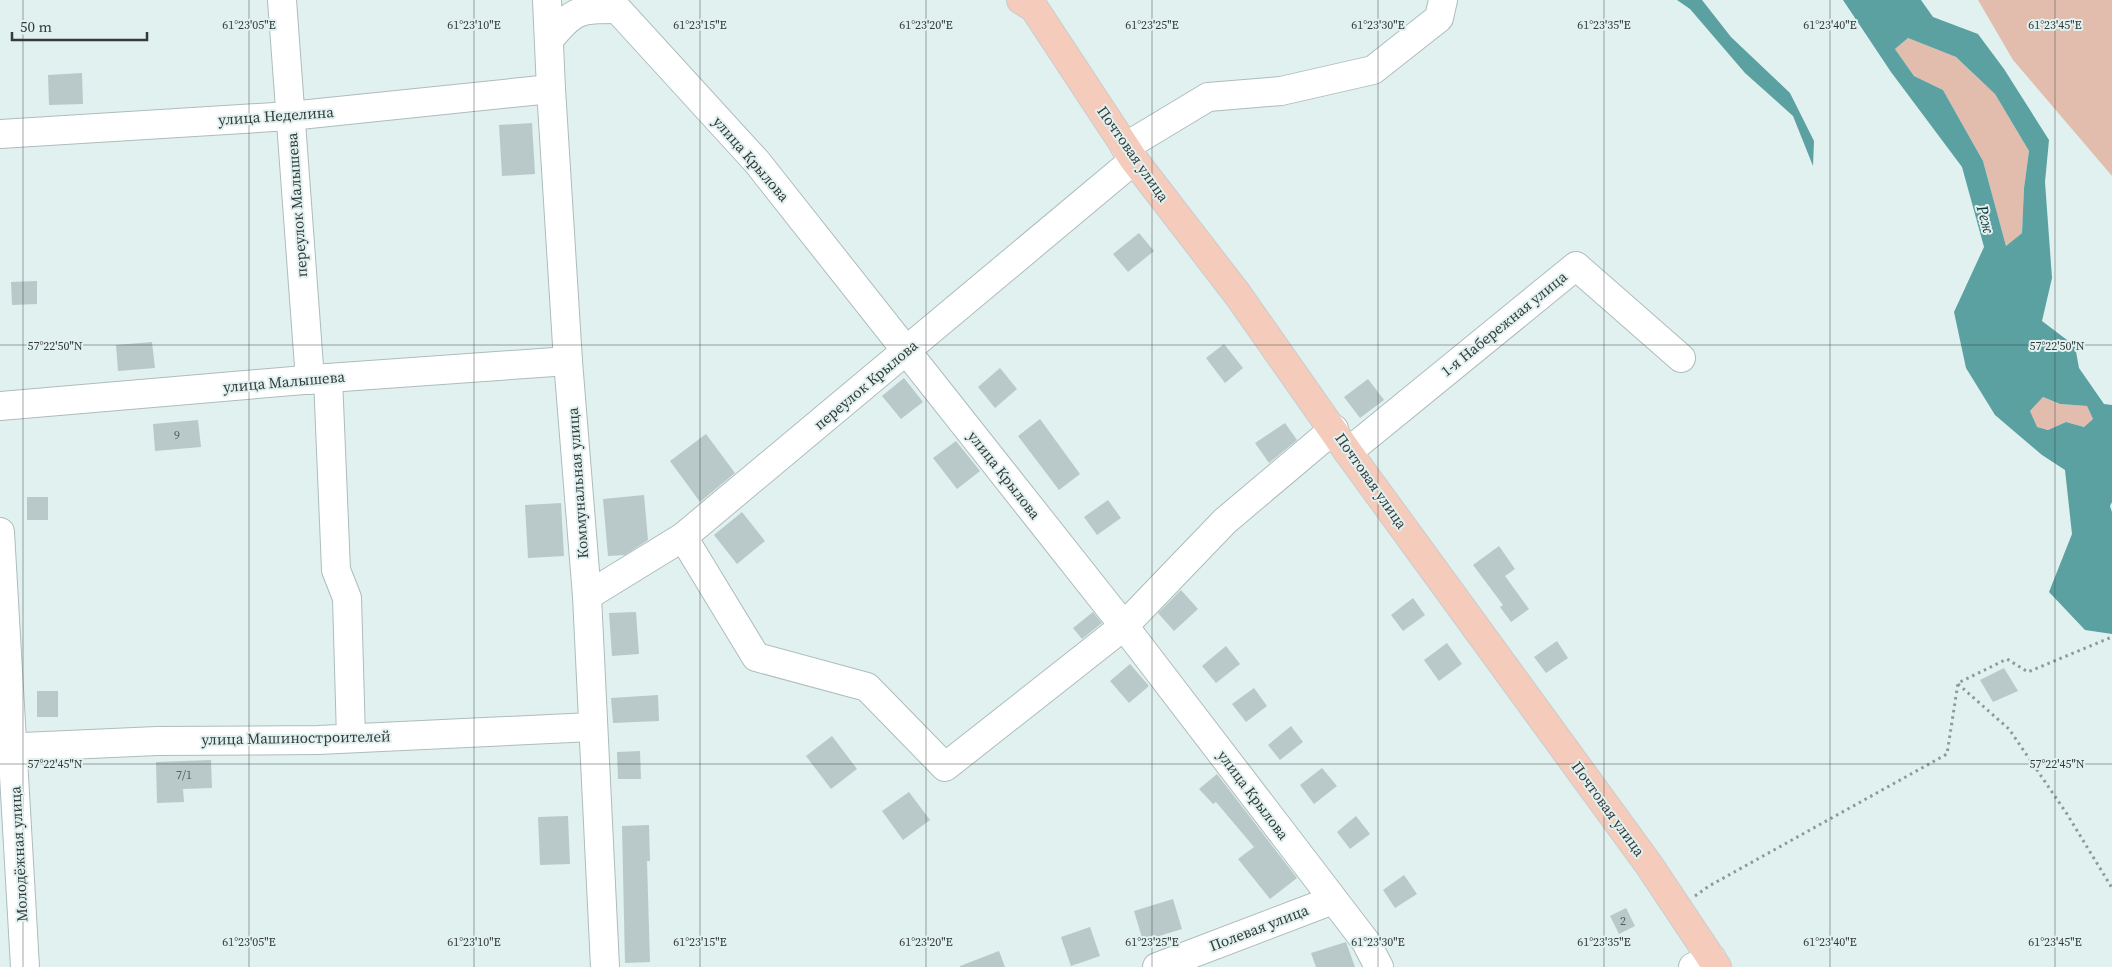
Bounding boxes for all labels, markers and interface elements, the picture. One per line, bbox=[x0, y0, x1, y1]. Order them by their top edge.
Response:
scale bar bbox=[12, 10, 148, 42]
text: 50 m bbox=[20, 16, 52, 37]
text: 61°23'05"E bbox=[222, 17, 276, 33]
text: 61°23'10"E bbox=[447, 17, 501, 33]
text: 61°23'15"E bbox=[673, 17, 727, 33]
text: 61°23'20"E bbox=[899, 17, 953, 33]
text: 61°23'25"E bbox=[1125, 17, 1179, 33]
text: 61°23'30"E bbox=[1351, 17, 1405, 33]
text: 61°23'35"E bbox=[1577, 17, 1631, 33]
text: 61°23'40"E bbox=[1803, 17, 1857, 33]
text: 61°23'45"E bbox=[2028, 17, 2082, 33]
street label: улица Неделина bbox=[217, 101, 335, 130]
street label: Почтовая улица bbox=[1092, 101, 1175, 206]
street label: улица Крылова bbox=[708, 111, 795, 206]
street label: переулок Малышева bbox=[281, 132, 312, 278]
water label: Реж bbox=[1971, 202, 2000, 235]
street label: 1-я Набережная улица bbox=[1436, 266, 1572, 381]
street label: переулок Крылова bbox=[809, 335, 922, 434]
text: 57°22'50"N bbox=[27, 338, 83, 354]
text: 57°22'50"N bbox=[2029, 338, 2085, 354]
street label: улица Малышева bbox=[222, 366, 346, 397]
street label: Коммунальная улица bbox=[562, 406, 593, 559]
street label: улица Крылова bbox=[963, 426, 1046, 524]
house number: 9 bbox=[174, 427, 180, 443]
street label: Почтовая улица bbox=[1330, 428, 1413, 533]
street label: улица Машиностроителей bbox=[201, 725, 391, 750]
street label: улица Крылова bbox=[1213, 746, 1294, 844]
text: 57°22'45"N bbox=[27, 756, 83, 772]
text: 57°22'45"N bbox=[2029, 756, 2085, 772]
street label: Почтовая улица bbox=[1567, 757, 1650, 861]
house number: 7/1 bbox=[176, 767, 192, 783]
street label: Молодёжная улица bbox=[4, 785, 33, 922]
street label: Полевая улица bbox=[1206, 899, 1312, 956]
house number: 2 bbox=[1620, 913, 1626, 929]
text: 61°23'05"E bbox=[222, 934, 276, 950]
text: 61°23'10"E bbox=[447, 934, 501, 950]
text: 61°23'15"E bbox=[673, 934, 727, 950]
text: 61°23'20"E bbox=[899, 934, 953, 950]
text: 61°23'25"E bbox=[1125, 934, 1179, 950]
text: 61°23'30"E bbox=[1351, 934, 1405, 950]
text: 61°23'35"E bbox=[1577, 934, 1631, 950]
text: 61°23'40"E bbox=[1803, 934, 1857, 950]
text: 61°23'45"E bbox=[2028, 934, 2082, 950]

